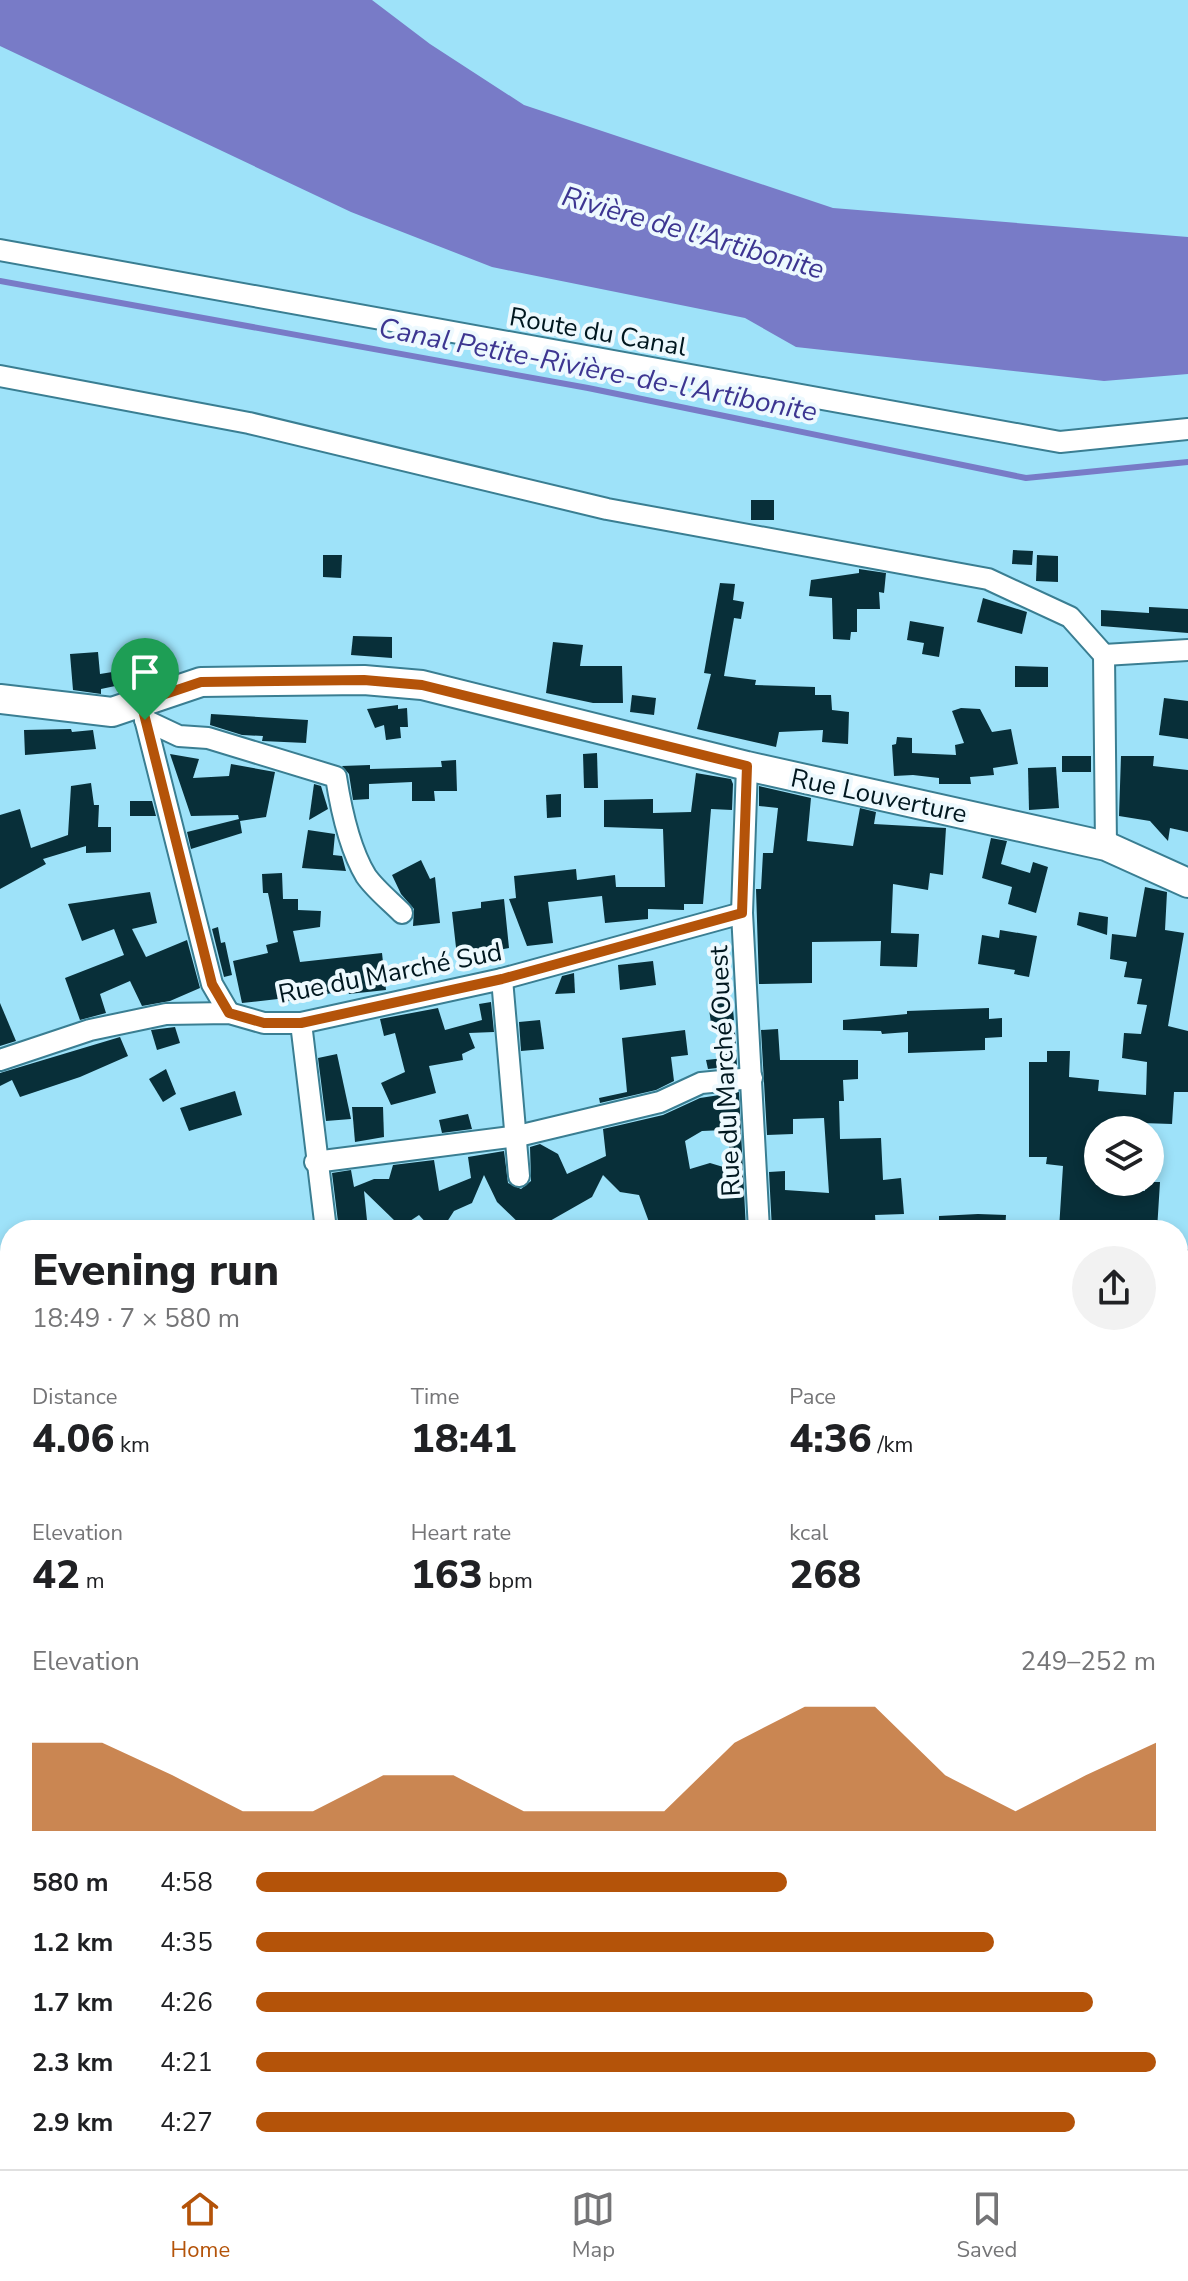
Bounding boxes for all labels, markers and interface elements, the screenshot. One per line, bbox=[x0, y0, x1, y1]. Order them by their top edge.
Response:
water label: Rivière de l'Artibonite bbox=[557, 177, 829, 289]
street label: Route du Canal bbox=[507, 299, 690, 365]
water label: Canal Petite-Rivière-de-l'Artibonite bbox=[375, 309, 821, 431]
pin bbox=[111, 638, 179, 720]
icon: arrive bbox=[123, 650, 167, 694]
street label: Rue Louverture bbox=[788, 760, 970, 832]
street label: Rue du Marché Sud bbox=[275, 934, 505, 1012]
street label: Rue du Marché Ouest bbox=[701, 944, 749, 1197]
map controls bbox=[1084, 1116, 1164, 1196]
button: layers bbox=[1084, 1116, 1164, 1196]
text: Evening run bbox=[32, 1241, 279, 1301]
button: share bbox=[1072, 1246, 1156, 1330]
text: 18:49 · 7 × 580 m bbox=[32, 1301, 240, 1336]
text: Distance bbox=[32, 1382, 117, 1412]
text: Time bbox=[411, 1382, 460, 1412]
text: Pace bbox=[789, 1382, 836, 1412]
text: 4.06 bbox=[32, 1412, 114, 1466]
text: 18:41 bbox=[411, 1412, 517, 1466]
text: 4:36 bbox=[789, 1412, 872, 1466]
text: km bbox=[114, 1430, 150, 1460]
text: /km bbox=[872, 1430, 913, 1460]
text: Elevation bbox=[32, 1518, 123, 1548]
text: Heart rate bbox=[411, 1518, 511, 1548]
text: kcal bbox=[789, 1518, 828, 1548]
text: 42 bbox=[32, 1548, 80, 1602]
text: 163 bbox=[411, 1548, 483, 1602]
text: 268 bbox=[789, 1548, 861, 1602]
text: m bbox=[80, 1566, 105, 1596]
text: bpm bbox=[483, 1566, 533, 1596]
text: Elevation bbox=[32, 1644, 140, 1679]
text: 249–252 m bbox=[1020, 1644, 1156, 1679]
text: 580 m bbox=[32, 1865, 109, 1900]
text: 4:58 bbox=[160, 1865, 213, 1900]
text: 1.2 km bbox=[32, 1925, 113, 1960]
text: 4:35 bbox=[160, 1925, 213, 1960]
text: 1.7 km bbox=[32, 1985, 113, 2020]
text: 4:26 bbox=[160, 1985, 213, 2020]
text: 2.3 km bbox=[32, 2045, 113, 2080]
text: 4:21 bbox=[160, 2045, 213, 2080]
text: 2.9 km bbox=[32, 2105, 113, 2140]
text: 4:27 bbox=[160, 2105, 213, 2140]
tab: Home bbox=[171, 2187, 230, 2265]
tab: Map bbox=[571, 2187, 615, 2265]
tab: Saved bbox=[957, 2187, 1017, 2265]

